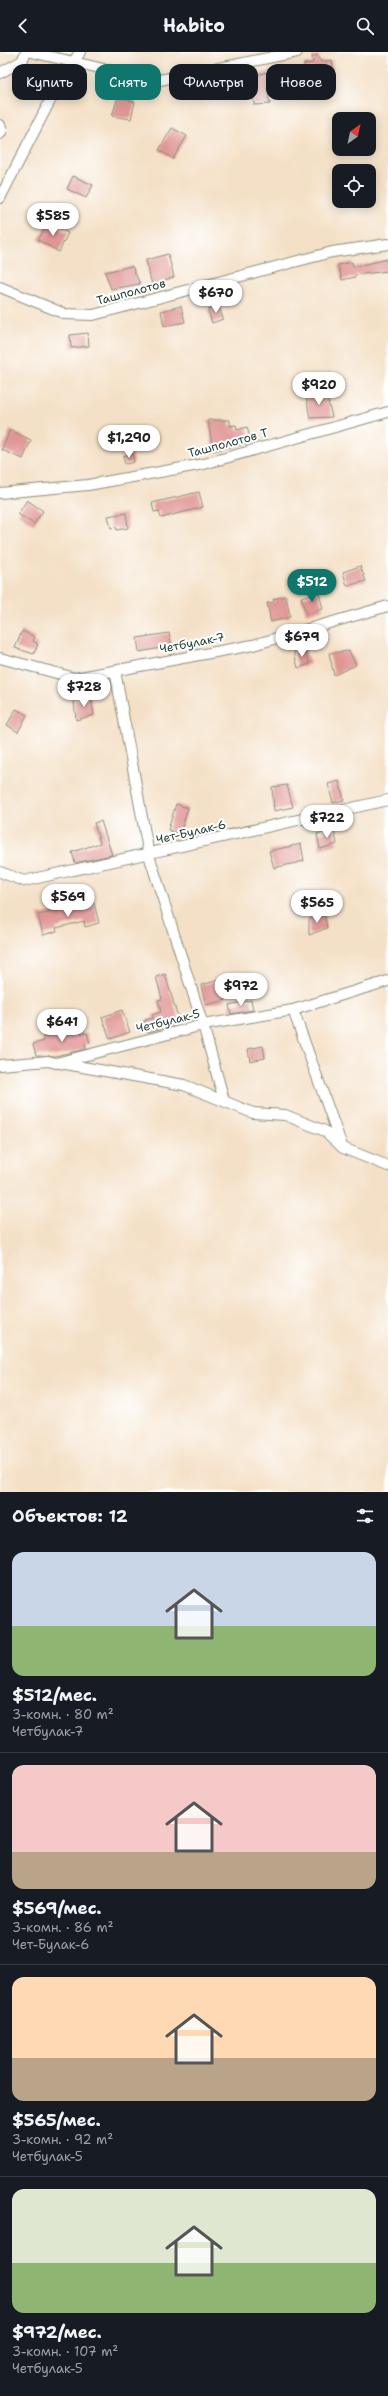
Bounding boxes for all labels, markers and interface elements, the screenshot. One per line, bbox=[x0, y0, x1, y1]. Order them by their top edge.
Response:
text: Habito bbox=[163, 14, 225, 38]
icon: back bbox=[12, 15, 34, 37]
icon: search bbox=[354, 15, 376, 37]
chip: Купить bbox=[12, 64, 87, 100]
chip: Снять bbox=[95, 64, 161, 100]
chip: Фильтры bbox=[169, 64, 258, 100]
chip: Новое bbox=[266, 64, 336, 100]
north arrow bbox=[332, 112, 376, 156]
map controls bbox=[332, 112, 376, 208]
button: locate bbox=[332, 164, 376, 208]
pin: $585 bbox=[29, 203, 77, 237]
text: $585 bbox=[36, 207, 70, 224]
street label: Ташполотов bbox=[95, 275, 167, 309]
pin: $670 bbox=[192, 280, 240, 314]
text: $670 bbox=[198, 284, 234, 301]
pin: $920 bbox=[295, 372, 343, 406]
text: $920 bbox=[301, 376, 337, 393]
street label: Ташполотов Т bbox=[186, 424, 270, 461]
pin: $1,290 bbox=[96, 425, 162, 459]
text: $1,290 bbox=[107, 429, 151, 446]
pin: $512 bbox=[288, 569, 336, 603]
text: $512 bbox=[296, 573, 328, 590]
pin: $679 bbox=[278, 624, 326, 658]
text: $679 bbox=[284, 628, 320, 645]
street label: Четбулак-7 bbox=[158, 629, 226, 657]
pin: $728 bbox=[60, 674, 108, 708]
text: $728 bbox=[66, 678, 102, 695]
pin: $722 bbox=[303, 805, 351, 839]
text: $722 bbox=[309, 809, 345, 826]
street label: Чет-Булак-6 bbox=[154, 816, 228, 848]
pin: $569 bbox=[44, 884, 92, 918]
text: $569 bbox=[51, 888, 85, 905]
pin: $565 bbox=[293, 890, 341, 924]
text: $565 bbox=[300, 894, 334, 911]
pin: $972 bbox=[217, 973, 265, 1007]
text: $972 bbox=[224, 977, 258, 994]
street label: Четбулак-5 bbox=[134, 1005, 202, 1037]
pin: $641 bbox=[38, 1009, 86, 1043]
text: $641 bbox=[46, 1013, 78, 1030]
text: Объектов: 12 bbox=[12, 1505, 128, 1527]
icon: filters bbox=[354, 1505, 376, 1527]
icon: home bbox=[158, 1578, 230, 1650]
text: $512/мес. bbox=[12, 1684, 97, 1706]
text: 3-комн. · 80 m² bbox=[12, 1706, 114, 1723]
text: Четбулак-7 bbox=[12, 1723, 83, 1740]
icon: home bbox=[158, 1791, 230, 1863]
text: $569/мес. bbox=[12, 1897, 102, 1919]
text: 3-комн. · 86 m² bbox=[12, 1919, 114, 1936]
text: Чет-Булак-6 bbox=[12, 1936, 89, 1953]
icon: home bbox=[158, 2003, 230, 2075]
text: $565/мес. bbox=[12, 2109, 101, 2131]
text: 3-комн. · 92 m² bbox=[12, 2131, 113, 2148]
text: Четбулак-5 bbox=[12, 2148, 83, 2165]
icon: home bbox=[158, 2215, 230, 2287]
text: $972/мес. bbox=[12, 2321, 102, 2343]
text: 3-комн. · 107 m² bbox=[12, 2343, 118, 2360]
text: Четбулак-5 bbox=[12, 2360, 83, 2377]

